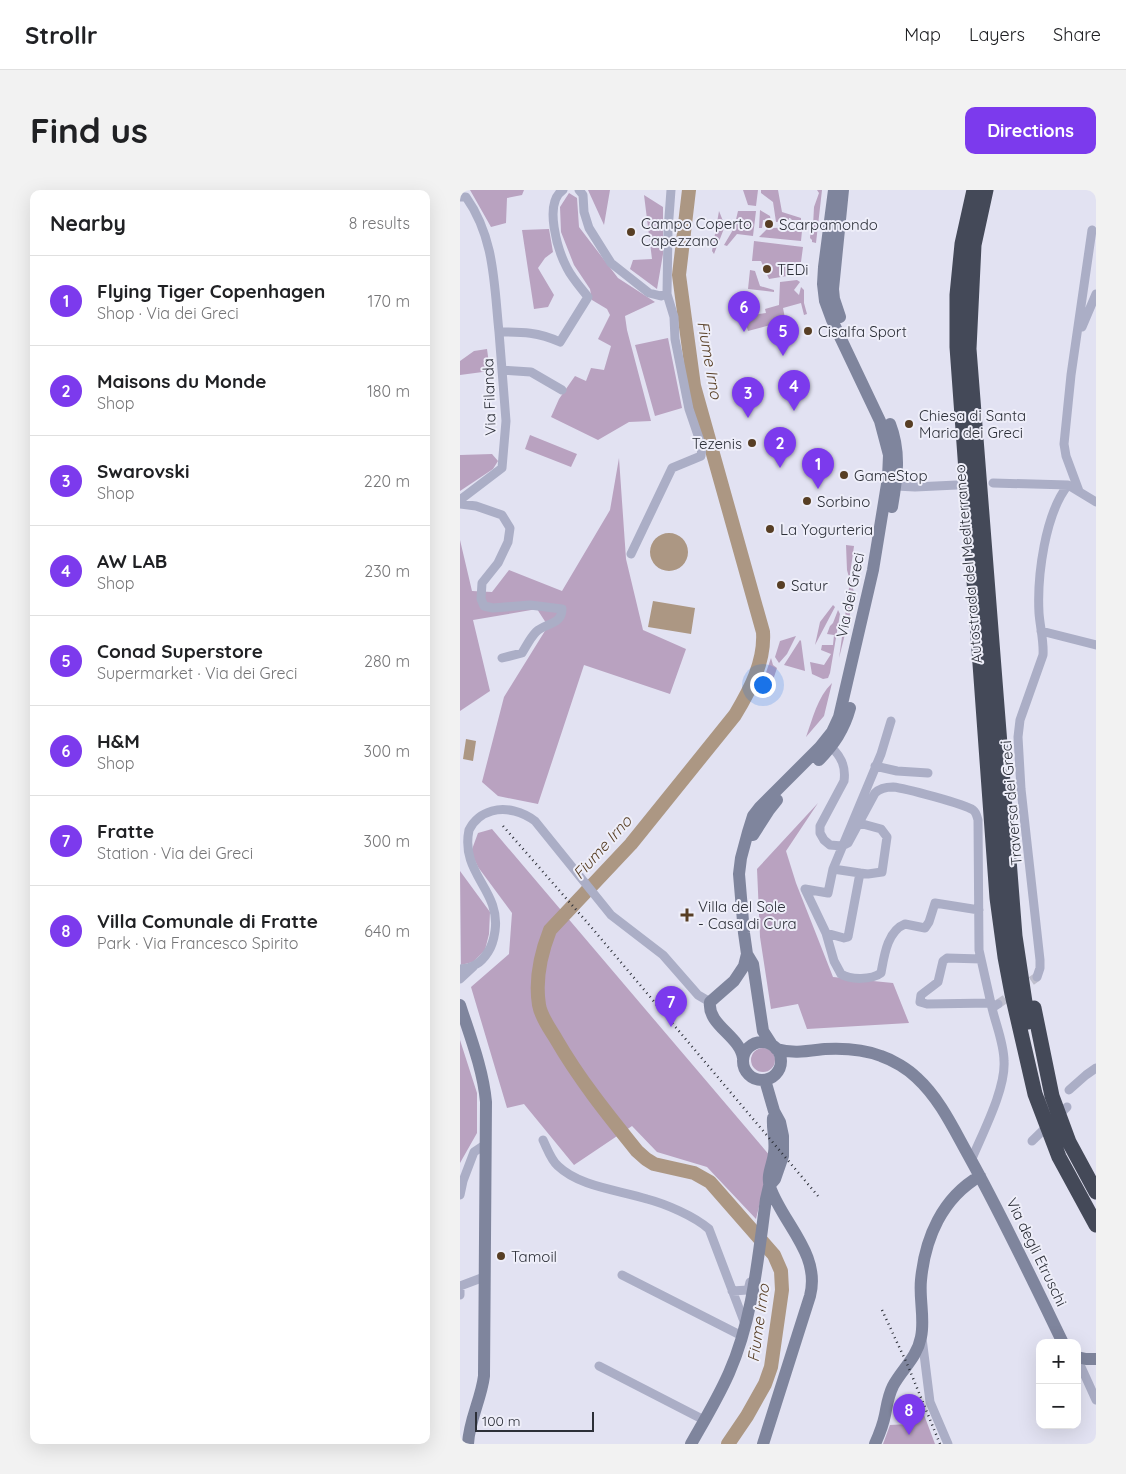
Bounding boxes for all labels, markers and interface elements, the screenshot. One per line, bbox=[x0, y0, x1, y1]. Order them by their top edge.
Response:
text: Strollr bbox=[25, 20, 97, 50]
text: Map bbox=[904, 23, 941, 46]
text: Layers bbox=[969, 23, 1025, 46]
text: Share bbox=[1053, 23, 1101, 46]
button: Directions bbox=[965, 107, 1096, 154]
text: Find us bbox=[30, 108, 148, 152]
text: Nearby bbox=[50, 210, 126, 236]
text: 8 results bbox=[349, 213, 410, 233]
place label: Campo Coperto Capezzano bbox=[641, 214, 752, 250]
place label: Scarpamondo bbox=[779, 215, 878, 234]
marker: Scarpamondo bbox=[763, 218, 775, 230]
marker: Campo Coperto Capezzano bbox=[625, 226, 637, 238]
place label: TEDi bbox=[777, 260, 809, 279]
marker: TEDi bbox=[761, 263, 773, 275]
text: Flying Tiger Copenhagen bbox=[97, 279, 325, 303]
text: 1 bbox=[63, 291, 69, 311]
text: 170 m bbox=[367, 291, 410, 311]
pin: 6 bbox=[728, 291, 760, 332]
text: Shop · Via dei Greci bbox=[97, 303, 239, 323]
pin: 5 bbox=[767, 315, 799, 356]
water label: Fiume Irno bbox=[693, 320, 727, 402]
place label: Cisalfa Sport bbox=[818, 322, 907, 341]
marker: Cisalfa Sport bbox=[802, 325, 814, 337]
street label: Via Filanda bbox=[478, 358, 500, 436]
text: Maisons du Monde bbox=[97, 369, 266, 393]
pin: 4 bbox=[778, 370, 810, 411]
pin: 3 bbox=[732, 377, 764, 418]
text: 2 bbox=[61, 381, 71, 401]
text: 180 m bbox=[367, 381, 410, 401]
text: Shop bbox=[97, 393, 134, 413]
place label: Chiesa di Santa Maria dei Greci bbox=[919, 406, 1026, 442]
marker: Chiesa di Santa Maria dei Greci bbox=[903, 418, 915, 430]
pin: 2 bbox=[764, 427, 796, 468]
place label: Tezenis bbox=[692, 434, 742, 453]
marker: Tezenis bbox=[746, 437, 758, 449]
pin: 1 bbox=[802, 448, 834, 489]
text: Swarovski bbox=[97, 459, 190, 483]
street label: Autostrada del Mediterraneo bbox=[950, 464, 986, 664]
place label: GameStop bbox=[854, 466, 927, 485]
marker: GameStop bbox=[838, 469, 850, 481]
text: 3 bbox=[62, 471, 70, 491]
text: 220 m bbox=[364, 471, 410, 491]
text: Shop bbox=[97, 483, 134, 503]
place label: Sorbino bbox=[817, 492, 870, 511]
marker: Sorbino bbox=[801, 495, 813, 507]
place label: La Yogurteria bbox=[780, 520, 873, 539]
marker: La Yogurteria bbox=[764, 523, 776, 535]
text: AW LAB bbox=[97, 549, 167, 573]
street label: Via dei Greci bbox=[832, 551, 868, 639]
text: 4 bbox=[61, 561, 71, 581]
text: 230 m bbox=[364, 561, 410, 581]
text: Shop bbox=[97, 573, 134, 593]
place label: Satur bbox=[791, 576, 828, 595]
marker: Satur bbox=[775, 579, 787, 591]
text: Conad Superstore bbox=[97, 639, 263, 663]
text: 5 bbox=[61, 651, 71, 671]
text: 280 m bbox=[364, 651, 410, 671]
text: Supermarket · Via dei Greci bbox=[97, 663, 297, 683]
your location bbox=[750, 672, 776, 698]
text: H&M bbox=[97, 729, 140, 753]
street label: Traversa dei Greci bbox=[996, 740, 1026, 866]
text: 6 bbox=[62, 741, 70, 761]
text: 300 m bbox=[364, 741, 410, 761]
text: Shop bbox=[97, 753, 134, 773]
water label: Fiume Irno bbox=[568, 810, 637, 883]
text: Fratte bbox=[97, 819, 154, 843]
text: 7 bbox=[62, 831, 70, 851]
text: 300 m bbox=[364, 831, 410, 851]
text: Station · Via dei Greci bbox=[97, 843, 253, 863]
place label: Villa del Sole - Casa di Cura bbox=[698, 897, 797, 933]
marker: Villa del Sole - Casa di Cura bbox=[680, 908, 694, 922]
text: Villa Comunale di Fratte bbox=[97, 909, 318, 933]
text: 8 bbox=[62, 921, 70, 941]
text: 640 m bbox=[364, 921, 410, 941]
text: Park · Via Francesco Spirito bbox=[97, 933, 299, 953]
pin: 7 bbox=[655, 986, 687, 1027]
street label: Via degli Etruschi bbox=[1003, 1195, 1071, 1309]
place label: Tamoil bbox=[511, 1247, 557, 1266]
marker: Tamoil bbox=[495, 1250, 507, 1262]
water label: Fiume Irno bbox=[743, 1281, 774, 1363]
map controls bbox=[1036, 1339, 1081, 1429]
button: + bbox=[1036, 1339, 1081, 1384]
button: − bbox=[1036, 1384, 1081, 1429]
pin: 8 bbox=[893, 1394, 925, 1435]
scale bar bbox=[475, 1409, 594, 1432]
text: 100 m bbox=[482, 1412, 520, 1430]

